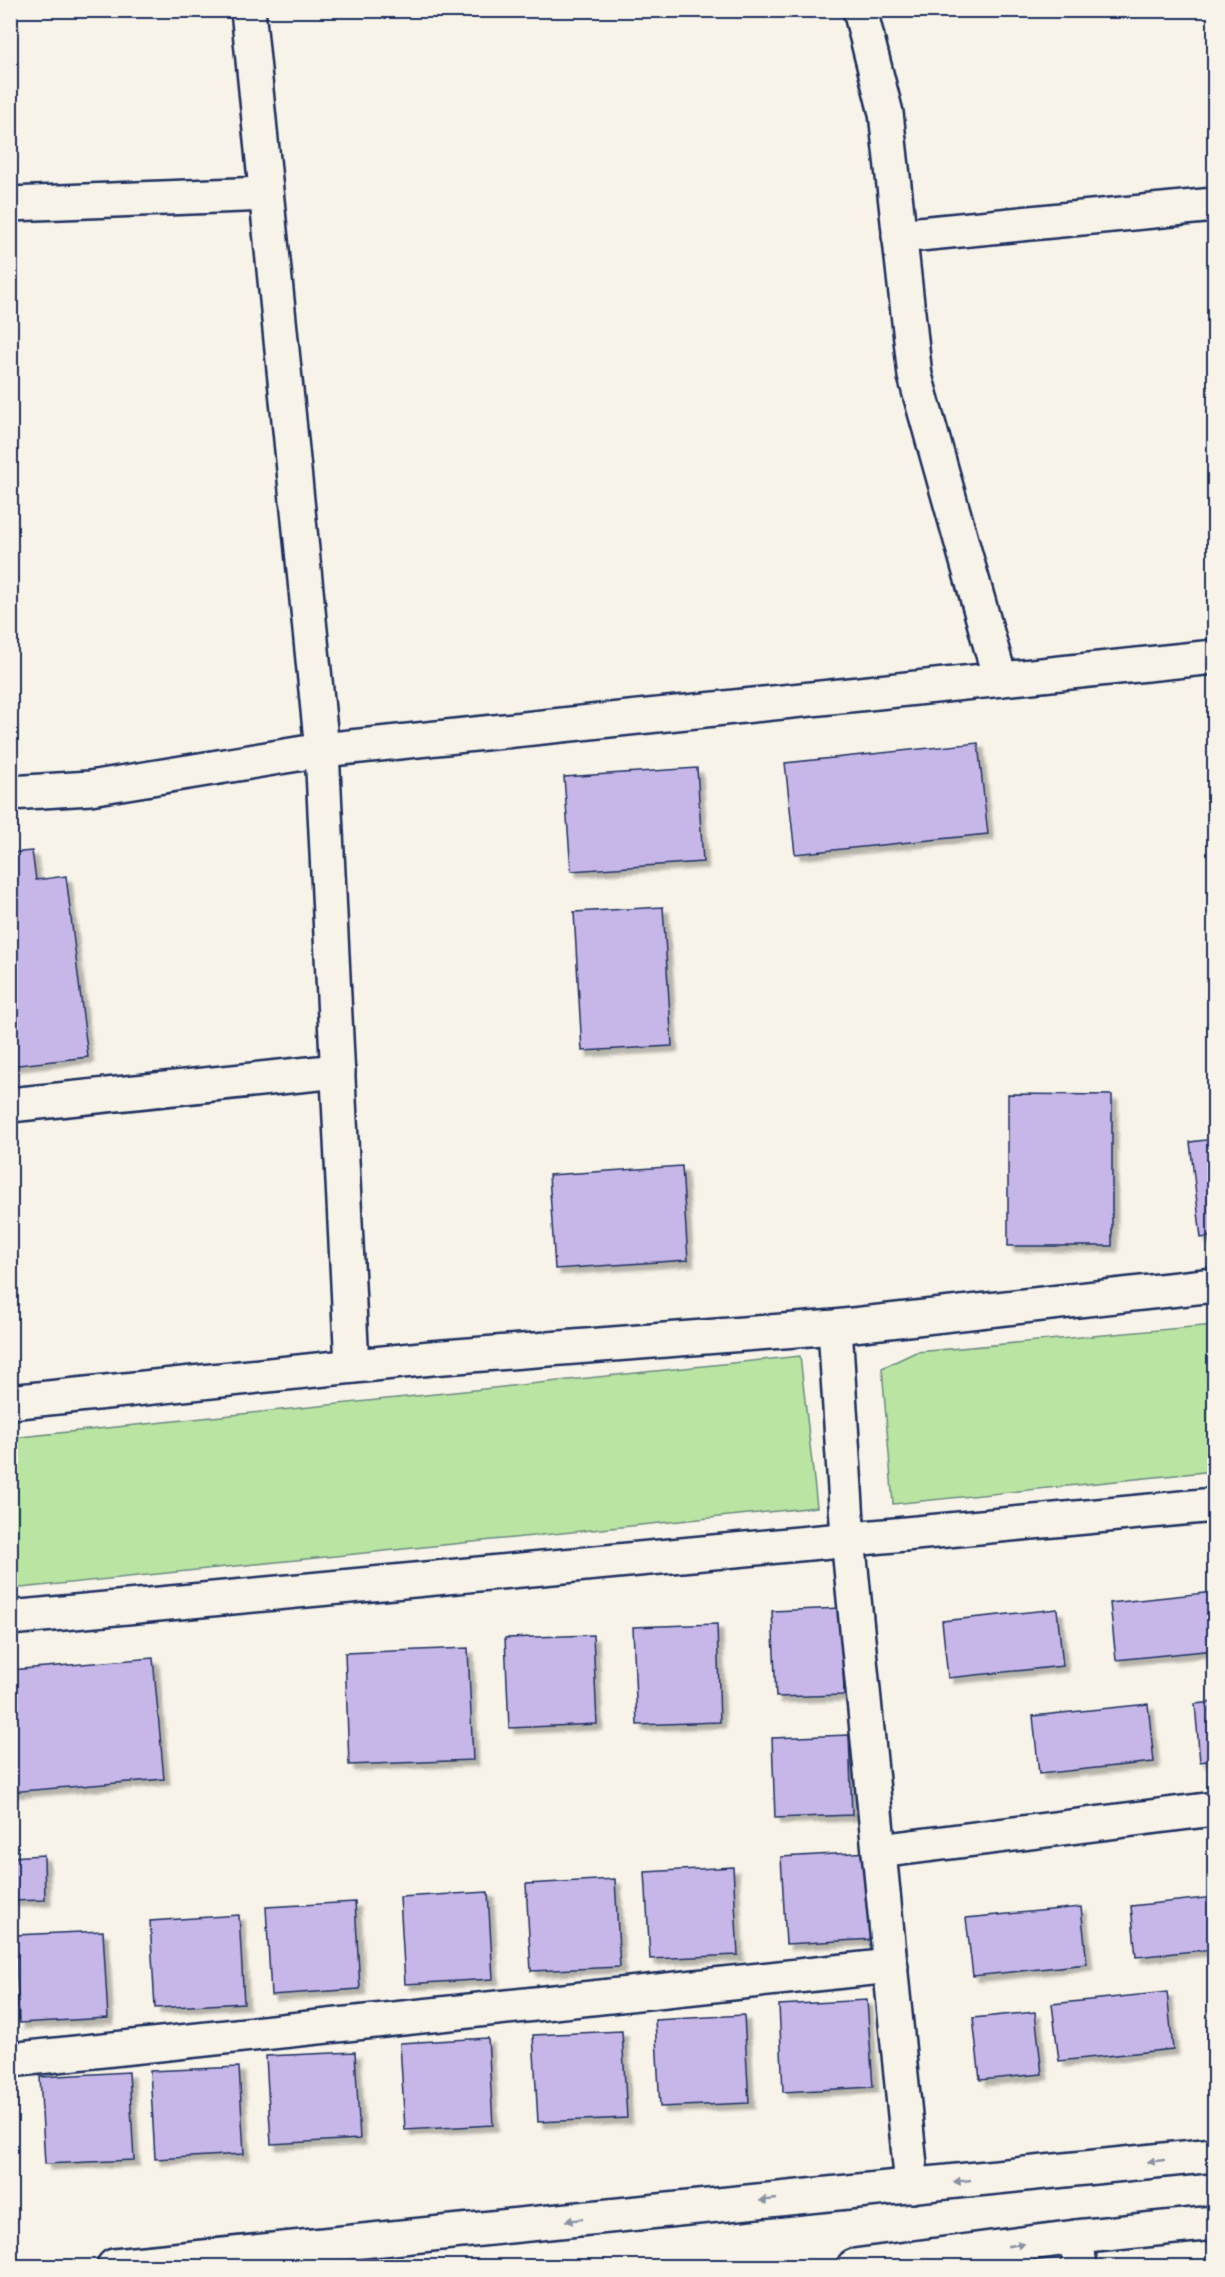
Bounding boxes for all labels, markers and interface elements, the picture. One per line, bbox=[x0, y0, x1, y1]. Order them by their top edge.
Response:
one-way arrow bbox=[1147, 2156, 1166, 2166]
one-way arrow bbox=[953, 2176, 972, 2186]
one-way arrow bbox=[759, 2195, 778, 2205]
one-way arrow bbox=[565, 2215, 584, 2225]
one-way arrow bbox=[1007, 2240, 1026, 2249]

